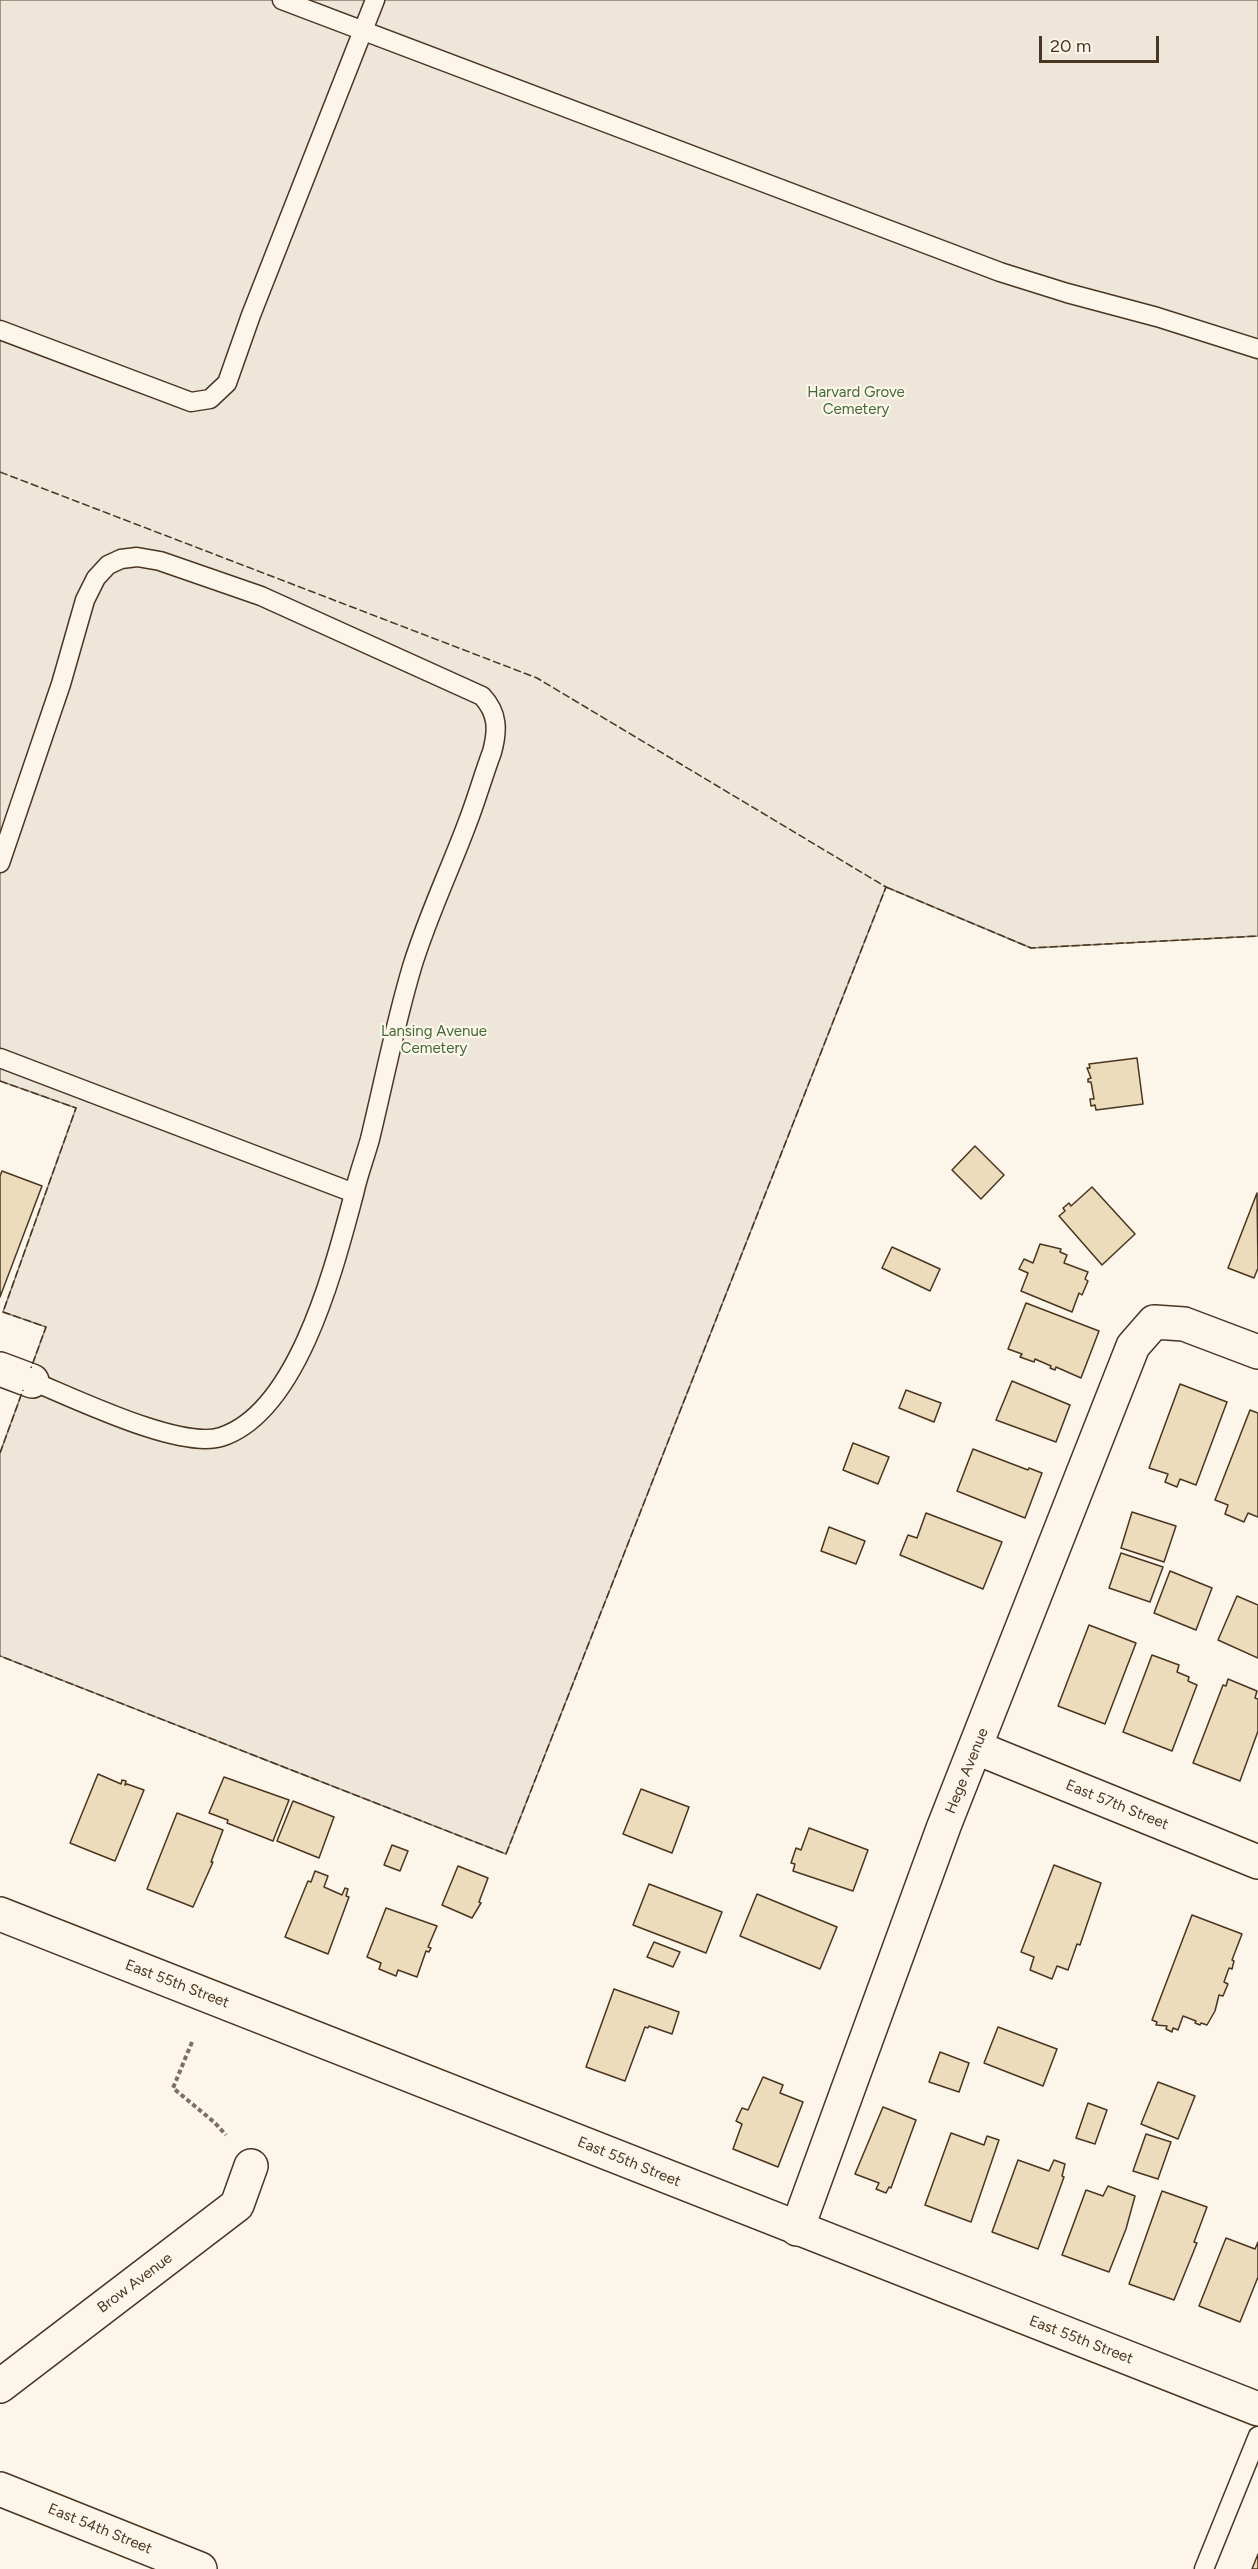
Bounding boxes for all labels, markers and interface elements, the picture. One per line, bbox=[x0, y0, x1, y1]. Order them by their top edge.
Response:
scale bar bbox=[1042, 24, 1162, 62]
text: 20 m bbox=[1050, 35, 1091, 57]
park label: Harvard Grove Cemetery bbox=[807, 384, 905, 419]
park label: Lansing Avenue Cemetery bbox=[381, 1023, 487, 1058]
street label: Hege Avenue bbox=[942, 1725, 992, 1817]
street label: East 57th Street bbox=[1063, 1776, 1171, 1834]
street label: East 55th Street bbox=[122, 1956, 232, 2012]
street label: East 55th Street bbox=[575, 2133, 683, 2191]
street label: Brow Avenue bbox=[94, 2249, 176, 2317]
street label: East 55th Street bbox=[1026, 2312, 1136, 2368]
street label: East 54th Street bbox=[45, 2500, 155, 2558]

